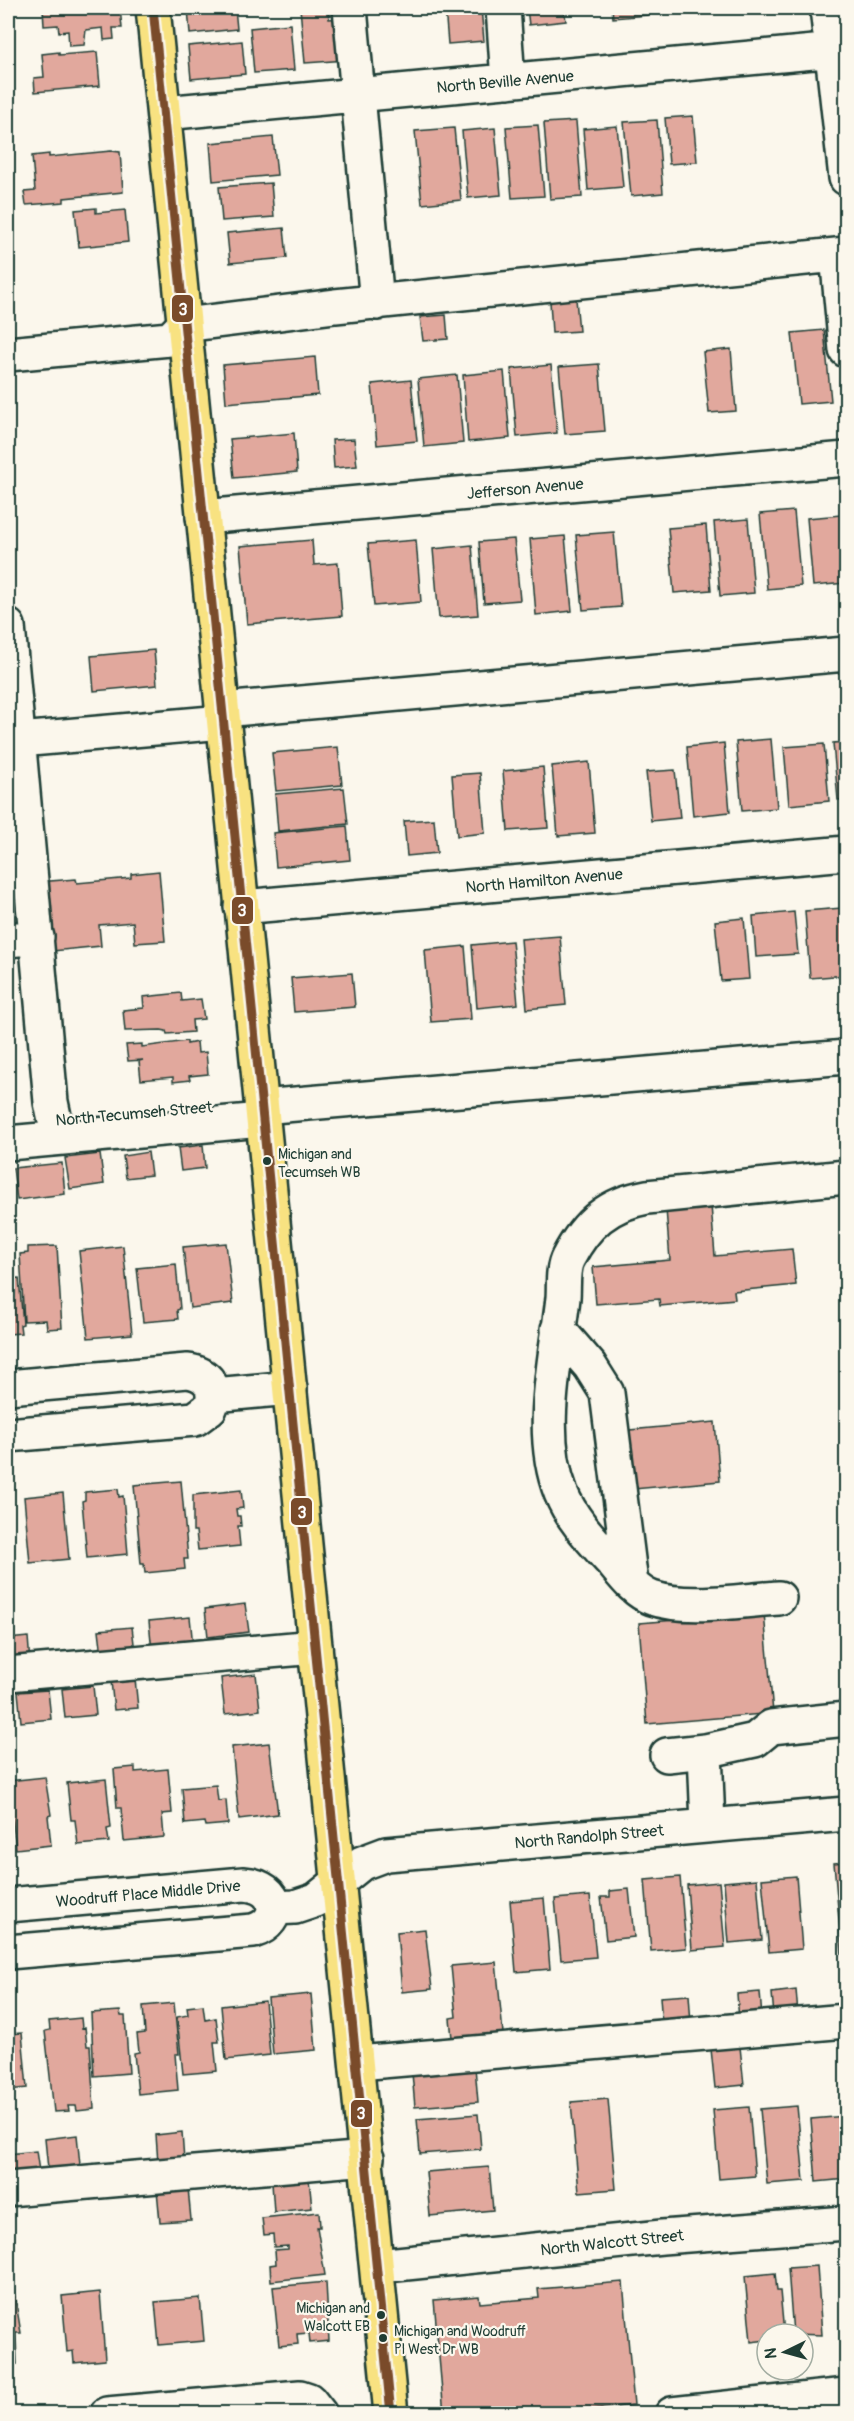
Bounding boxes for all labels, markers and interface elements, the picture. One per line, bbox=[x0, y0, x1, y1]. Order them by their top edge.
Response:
street label: North Beville Avenue bbox=[436, 66, 575, 98]
line badge: 3 bbox=[171, 294, 194, 323]
text: 3 bbox=[179, 300, 188, 320]
street label: Jefferson Avenue bbox=[466, 474, 584, 504]
street label: North Hamilton Avenue bbox=[465, 864, 624, 898]
line badge: 3 bbox=[231, 896, 254, 925]
text: 3 bbox=[238, 901, 247, 921]
street label: North Tecumseh Street bbox=[55, 1097, 214, 1131]
place label: Michigan and Tecumseh WB bbox=[278, 1146, 361, 1181]
marker: Michigan and Tecumseh WB bbox=[261, 1155, 273, 1167]
line badge: 3 bbox=[290, 1497, 313, 1526]
text: 3 bbox=[298, 1503, 307, 1523]
street label: North Randolph Street bbox=[514, 1820, 665, 1853]
street label: Woodruff Place Middle Drive bbox=[55, 1876, 241, 1912]
line badge: 3 bbox=[350, 2099, 373, 2128]
text: 3 bbox=[357, 2104, 366, 2124]
street label: North Walcott Street bbox=[539, 2225, 685, 2260]
place label: Michigan and Walcott EB bbox=[296, 2300, 370, 2335]
marker: Michigan and Walcott EB bbox=[375, 2309, 387, 2321]
north arrow bbox=[755, 2322, 815, 2382]
place label: Michigan and Woodruff Pl West Dr WB bbox=[394, 2323, 526, 2358]
marker: Michigan and Woodruff Pl West Dr WB bbox=[377, 2332, 389, 2344]
text: N bbox=[761, 2347, 781, 2359]

